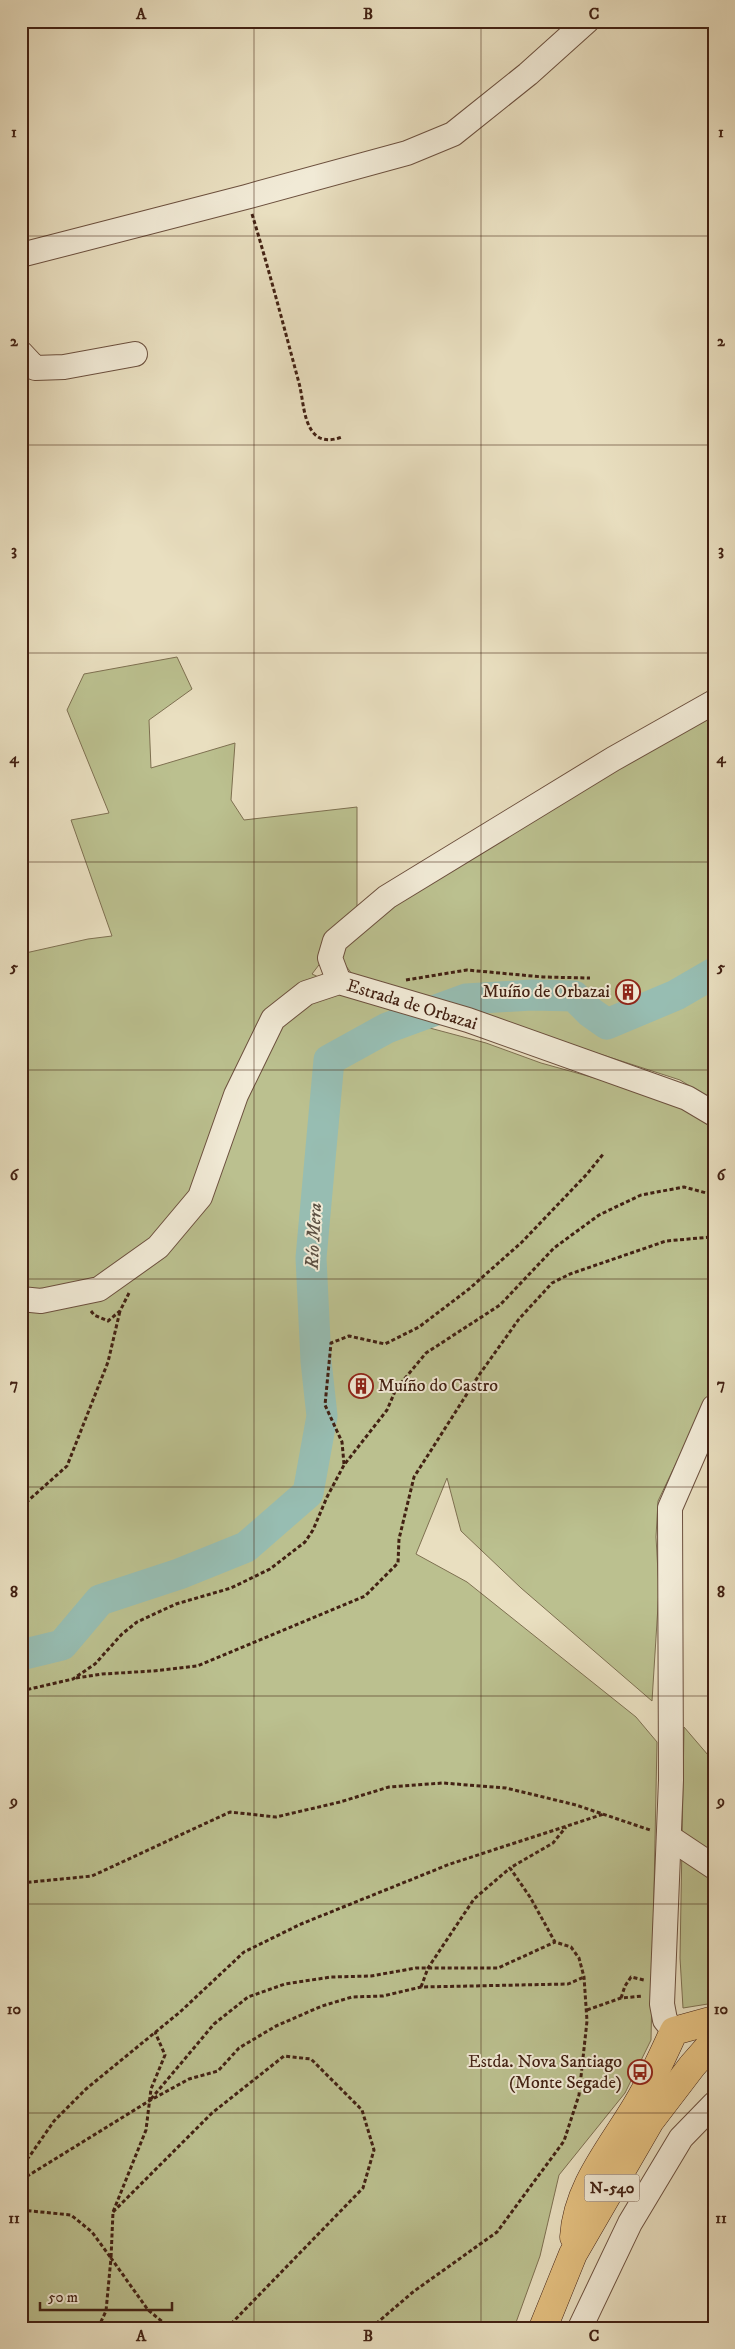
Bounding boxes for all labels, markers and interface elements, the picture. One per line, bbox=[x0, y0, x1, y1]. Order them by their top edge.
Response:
text: A bbox=[135, 4, 147, 24]
text: B bbox=[363, 4, 373, 24]
text: C bbox=[589, 4, 599, 24]
text: 1 bbox=[11, 122, 17, 142]
text: 1 bbox=[718, 122, 724, 142]
text: 2 bbox=[10, 331, 19, 351]
text: 2 bbox=[717, 331, 726, 351]
text: 3 bbox=[11, 540, 17, 560]
text: 3 bbox=[718, 540, 724, 560]
text: 4 bbox=[8, 748, 19, 768]
text: 4 bbox=[715, 748, 726, 768]
text: 5 bbox=[9, 957, 18, 977]
text: 5 bbox=[716, 957, 725, 977]
street label: Estrada de Orbazai bbox=[344, 975, 480, 1035]
building icon: Muíño de Orbazai bbox=[615, 979, 641, 1005]
place label: Muíño de Orbazai bbox=[483, 981, 610, 1003]
text: 6 bbox=[10, 1165, 20, 1185]
text: 6 bbox=[717, 1165, 727, 1185]
water label: Río Mera bbox=[301, 1202, 327, 1271]
building icon: Muíño do Castro bbox=[348, 1373, 374, 1399]
text: 7 bbox=[10, 1374, 18, 1394]
text: 7 bbox=[717, 1374, 725, 1394]
place label: Muíño do Castro bbox=[378, 1375, 498, 1397]
text: 8 bbox=[10, 1582, 18, 1602]
text: 8 bbox=[717, 1582, 725, 1602]
text: 9 bbox=[9, 1791, 18, 1811]
text: 9 bbox=[716, 1791, 725, 1811]
text: 10 bbox=[7, 1999, 22, 2019]
text: 10 bbox=[714, 1999, 729, 2019]
place label: Estda. Nova Santiago (Monte Segade) bbox=[468, 2051, 622, 2094]
bus stop icon: Estda. Nova Santiago (Monte Segade) bbox=[627, 2059, 653, 2085]
road number: N-540 bbox=[584, 2174, 640, 2202]
text: 11 bbox=[8, 2208, 20, 2228]
text: 11 bbox=[715, 2208, 727, 2228]
scale bar bbox=[40, 2279, 172, 2311]
text: 50 m bbox=[48, 2288, 78, 2307]
text: A bbox=[135, 2326, 147, 2346]
text: B bbox=[363, 2326, 373, 2346]
text: C bbox=[589, 2326, 599, 2346]

